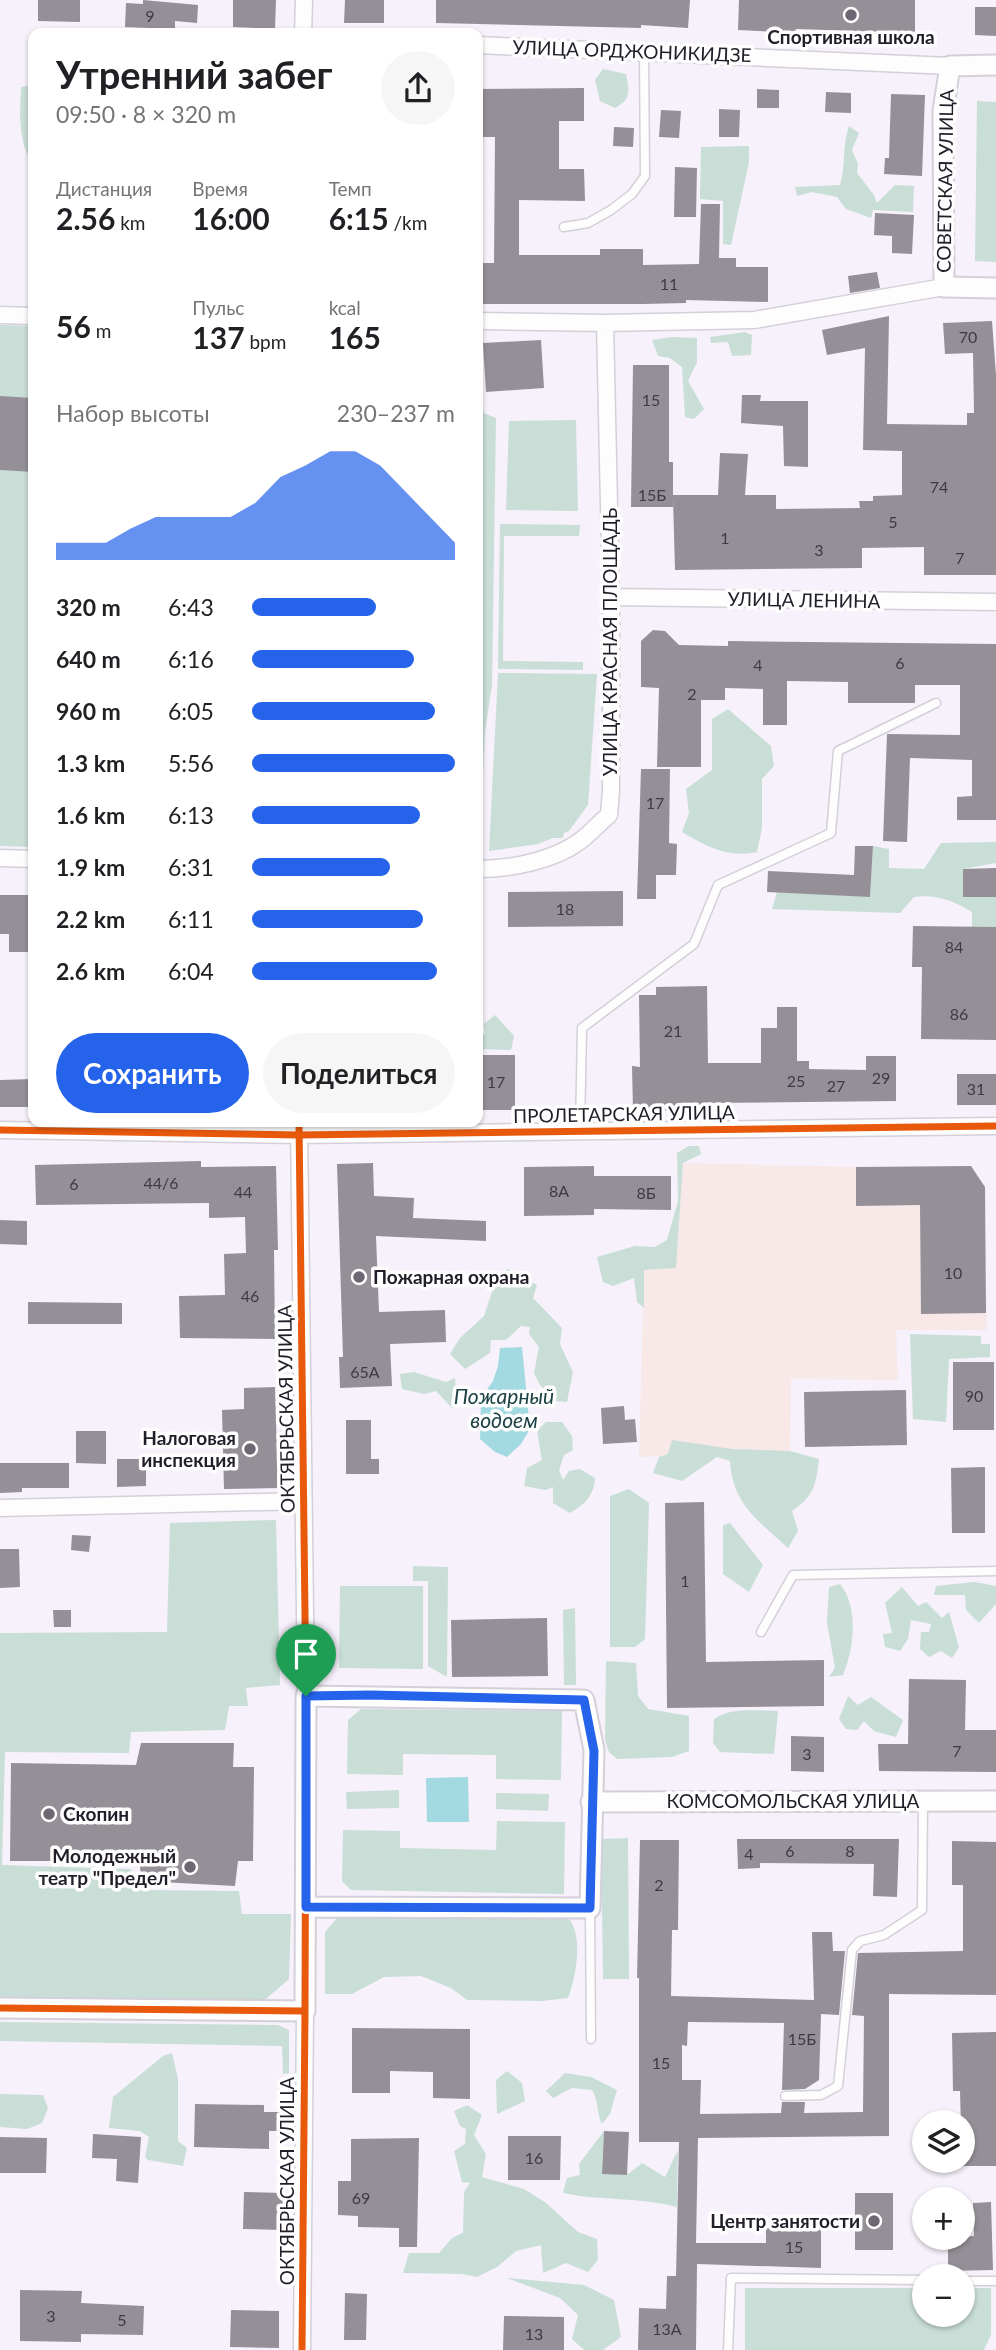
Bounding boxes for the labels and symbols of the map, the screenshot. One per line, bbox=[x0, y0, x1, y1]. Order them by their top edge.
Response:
house number: 9 bbox=[145, 6, 155, 25]
marker: Спортивная школа bbox=[843, 7, 859, 23]
place label: Спортивная школа bbox=[767, 25, 935, 48]
street label: УЛИЦА ОРДЖОНИКИДЗЕ bbox=[512, 35, 752, 66]
street label: СОВЕТСКАЯ УЛИЦА bbox=[931, 89, 958, 273]
house number: 11 bbox=[660, 274, 678, 293]
house number: 70 bbox=[959, 327, 977, 346]
house number: 15 bbox=[642, 390, 660, 409]
house number: 74 bbox=[930, 477, 948, 496]
house number: 15Б bbox=[638, 485, 666, 504]
street label: УЛИЦА КРАСНАЯ ПЛОЩАДЬ bbox=[598, 508, 621, 776]
house number: 5 bbox=[888, 512, 898, 531]
house number: 1 bbox=[720, 528, 730, 547]
house number: 3 bbox=[814, 540, 824, 559]
house number: 7 bbox=[955, 548, 965, 567]
street label: УЛИЦА ЛЕНИНА bbox=[727, 587, 881, 612]
house number: 6 bbox=[895, 653, 905, 672]
house number: 4 bbox=[753, 655, 763, 674]
house number: 2 bbox=[687, 684, 697, 703]
house number: 17 bbox=[646, 793, 664, 812]
house number: 18 bbox=[556, 899, 574, 918]
house number: 84 bbox=[945, 937, 963, 956]
house number: 86 bbox=[950, 1004, 968, 1023]
house number: 21 bbox=[664, 1021, 682, 1040]
house number: 29 bbox=[872, 1068, 890, 1087]
house number: 25 bbox=[787, 1071, 805, 1090]
house number: 17 bbox=[487, 1072, 505, 1091]
house number: 27 bbox=[827, 1076, 845, 1095]
house number: 31 bbox=[967, 1079, 985, 1098]
street label: ПРОЛЕТАРСКАЯ УЛИЦА bbox=[513, 1100, 735, 1127]
house number: 44/6 bbox=[143, 1173, 179, 1192]
house number: 6 bbox=[69, 1174, 79, 1193]
house number: 8А bbox=[549, 1181, 569, 1200]
house number: 44 bbox=[234, 1182, 252, 1201]
house number: 8Б bbox=[636, 1183, 656, 1202]
house number: 10 bbox=[944, 1263, 962, 1282]
place label: Пожарная охрана bbox=[373, 1265, 529, 1288]
marker: Пожарная охрана bbox=[351, 1269, 367, 1285]
house number: 46 bbox=[241, 1286, 259, 1305]
street label: ОКТЯБРЬСКАЯ УЛИЦА bbox=[272, 1304, 299, 1513]
house number: 65А bbox=[350, 1362, 380, 1381]
water label: Пожарный водоем bbox=[454, 1383, 554, 1432]
house number: 90 bbox=[965, 1386, 983, 1405]
place label: Налоговая инспекция bbox=[141, 1426, 236, 1471]
marker: Налоговая инспекция bbox=[242, 1441, 258, 1457]
house number: 1 bbox=[680, 1571, 690, 1590]
pin bbox=[276, 1624, 336, 1696]
house number: 7 bbox=[952, 1741, 962, 1760]
house number: 3 bbox=[802, 1744, 812, 1763]
street label: КОМСОМОЛЬСКАЯ УЛИЦА bbox=[667, 1789, 920, 1812]
place label: Скопин bbox=[63, 1802, 129, 1825]
marker: Скопин bbox=[41, 1806, 57, 1822]
house number: 6 bbox=[785, 1841, 795, 1860]
house number: 8 bbox=[845, 1841, 855, 1860]
place label: Молодежный театр "Предел" bbox=[38, 1844, 176, 1889]
house number: 4 bbox=[744, 1844, 754, 1863]
marker: Молодежный театр "Предел" bbox=[182, 1859, 198, 1875]
house number: 2 bbox=[654, 1875, 664, 1894]
house number: 15Б bbox=[788, 2029, 816, 2048]
house number: 15 bbox=[652, 2053, 670, 2072]
street label: ОКТЯБРЬСКАЯ УЛИЦА bbox=[275, 2077, 298, 2285]
house number: 16 bbox=[525, 2148, 543, 2167]
house number: 69 bbox=[352, 2188, 370, 2207]
place label: Центр занятости bbox=[710, 2209, 860, 2232]
marker: Центр занятости bbox=[866, 2213, 882, 2229]
house number: 15 bbox=[785, 2237, 803, 2256]
house number: 3 bbox=[46, 2306, 56, 2325]
house number: 5 bbox=[117, 2310, 127, 2329]
house number: 13А bbox=[652, 2319, 682, 2338]
house number: 13 bbox=[525, 2324, 543, 2343]

